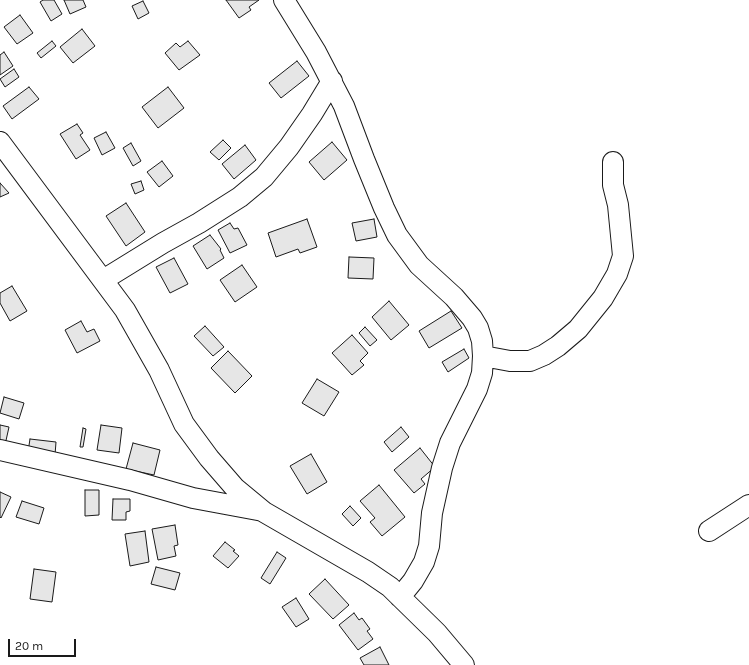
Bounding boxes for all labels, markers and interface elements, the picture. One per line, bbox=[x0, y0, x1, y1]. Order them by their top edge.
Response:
scale bar bbox=[10, 631, 78, 657]
text: 20 m bbox=[15, 639, 43, 653]

